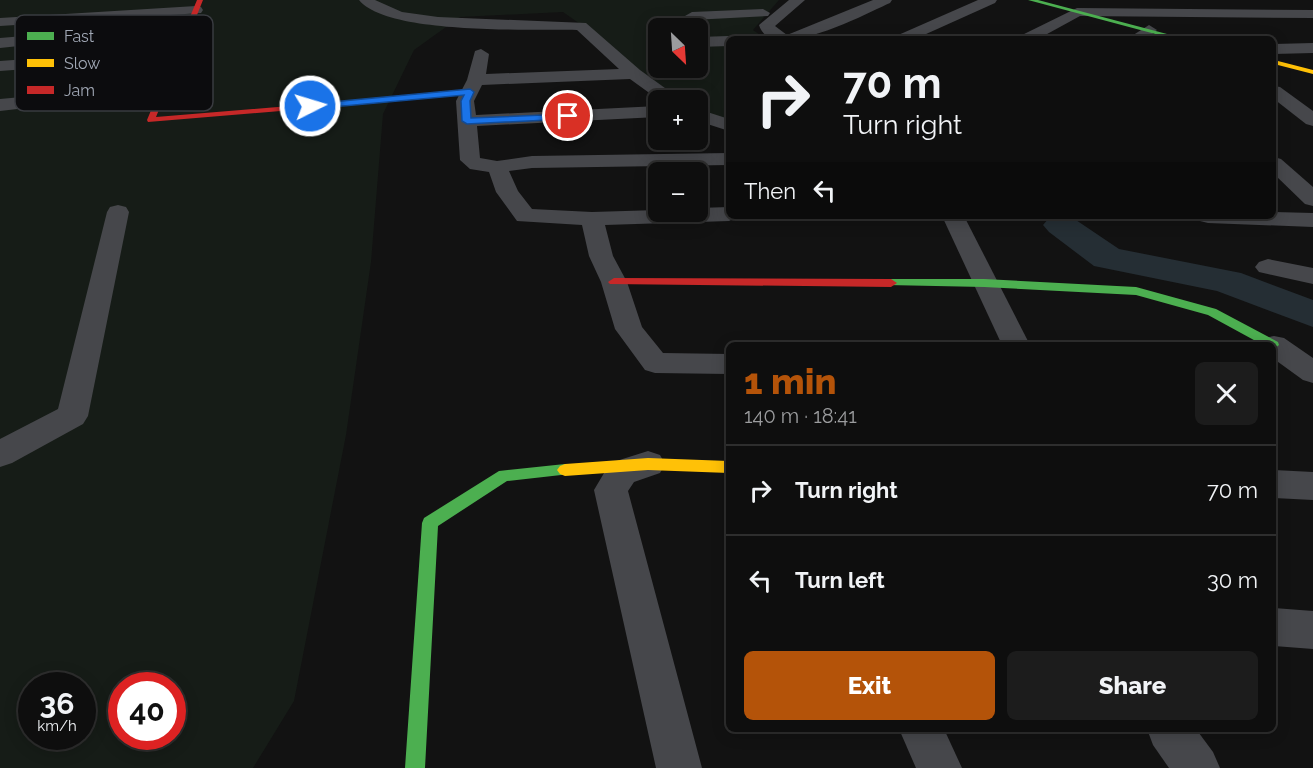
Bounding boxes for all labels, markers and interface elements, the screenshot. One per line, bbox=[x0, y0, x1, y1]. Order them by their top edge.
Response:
legend bbox=[15, 15, 213, 111]
north arrow bbox=[648, 18, 708, 78]
map controls bbox=[648, 18, 708, 222]
text: Fast bbox=[64, 27, 95, 46]
text: Slow bbox=[64, 54, 100, 73]
text: 70 m bbox=[843, 59, 942, 108]
icon: right bbox=[744, 60, 822, 138]
position arrow bbox=[278, 74, 342, 138]
text: Jam bbox=[64, 81, 95, 100]
pin bbox=[542, 90, 593, 141]
button: + bbox=[648, 90, 708, 150]
icon: arrive bbox=[551, 99, 584, 132]
text: Turn right bbox=[843, 109, 962, 140]
button: − bbox=[648, 162, 708, 222]
icon: left bbox=[808, 174, 841, 207]
text: Then bbox=[744, 178, 796, 204]
text: 1 min bbox=[744, 360, 836, 402]
button: close bbox=[1195, 362, 1258, 425]
text: 140 m · 18:41 bbox=[744, 404, 857, 428]
icon: right bbox=[744, 474, 777, 507]
text: Turn right bbox=[795, 477, 898, 503]
text: 70 m bbox=[1207, 477, 1258, 503]
icon: left bbox=[744, 564, 777, 597]
text: Turn left bbox=[795, 567, 885, 593]
text: 30 m bbox=[1207, 567, 1258, 593]
button: Exit bbox=[744, 651, 995, 720]
button: Share bbox=[1007, 651, 1258, 720]
speed limit sign: 40 bbox=[108, 672, 186, 750]
text: 36 bbox=[40, 686, 74, 721]
text: km/h bbox=[37, 717, 77, 735]

